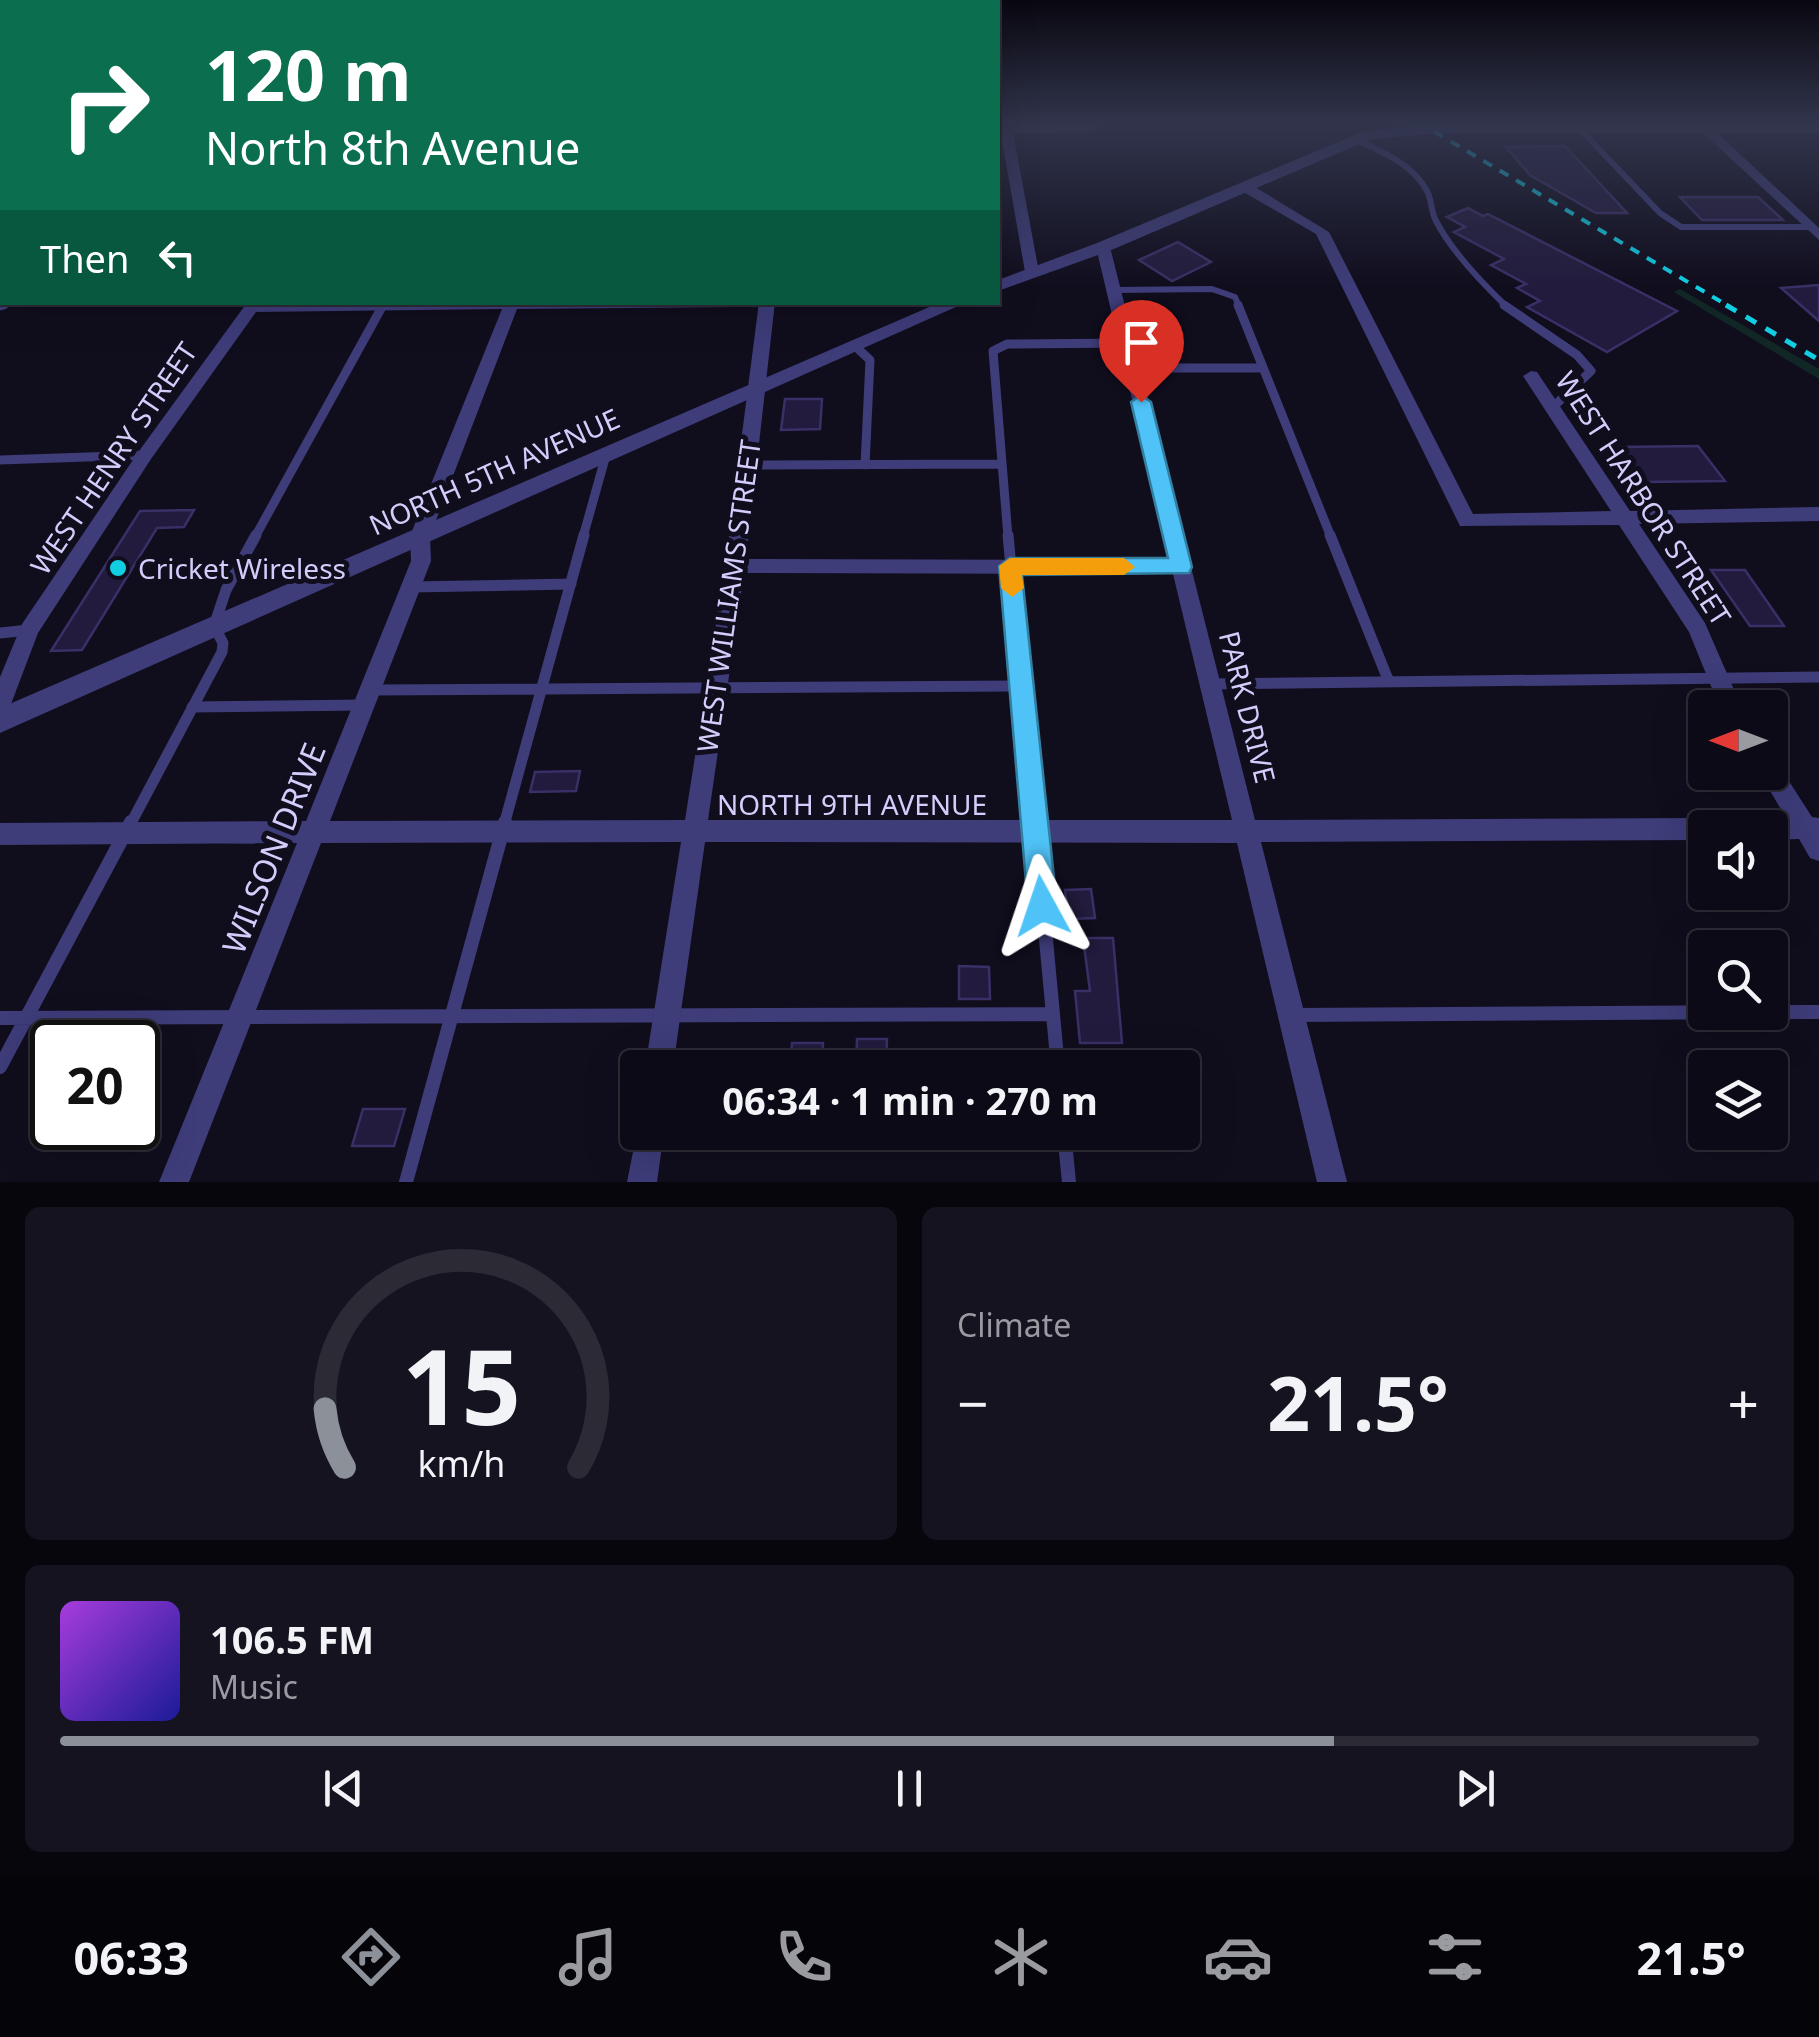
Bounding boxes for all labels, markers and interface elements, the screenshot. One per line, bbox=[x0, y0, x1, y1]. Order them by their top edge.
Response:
text: 120 m bbox=[205, 26, 412, 122]
icon: right bbox=[40, 40, 170, 170]
text: North 8th Avenue bbox=[205, 117, 580, 178]
icon: left bbox=[150, 230, 205, 285]
text: Then bbox=[40, 232, 130, 284]
pin bbox=[1099, 300, 1184, 403]
icon: arrive bbox=[1114, 315, 1169, 370]
street label: WEST HENRY STREET bbox=[21, 334, 205, 582]
street label: WEST HARBOR STREET bbox=[1548, 364, 1741, 633]
street label: NORTH 5TH AVENUE bbox=[363, 399, 625, 543]
street label: WEST WILLIAMS STREET bbox=[687, 437, 769, 755]
place label: Cricket Wireless bbox=[138, 549, 346, 587]
marker: Cricket Wireless bbox=[107, 557, 129, 579]
street label: PARK DRIVE bbox=[1211, 627, 1285, 787]
north arrow bbox=[1688, 690, 1788, 790]
map controls bbox=[1688, 690, 1788, 1150]
street label: WILSON DRIVE bbox=[211, 736, 335, 960]
street label: NORTH 9TH AVENUE bbox=[717, 785, 987, 823]
button: sound bbox=[1688, 810, 1788, 910]
position arrow bbox=[990, 854, 1094, 958]
button: search bbox=[1688, 930, 1788, 1030]
speed limit sign: 20 bbox=[30, 1020, 160, 1150]
button: layers bbox=[1688, 1050, 1788, 1150]
text: 06:34 · 1 min · 270 m bbox=[722, 1074, 1098, 1126]
text: Climate bbox=[957, 1303, 1071, 1346]
text: 15 bbox=[402, 1314, 520, 1455]
text: 21.5° bbox=[1267, 1351, 1449, 1453]
text: − bbox=[957, 1365, 988, 1440]
text: + bbox=[1728, 1365, 1759, 1440]
text: km/h bbox=[417, 1439, 505, 1487]
text: 106.5 FM bbox=[210, 1613, 374, 1665]
text: Music bbox=[210, 1665, 298, 1708]
icon: previous bbox=[316, 1761, 371, 1816]
icon: pause bbox=[882, 1761, 937, 1816]
icon: next bbox=[1448, 1761, 1503, 1816]
icon: directions bbox=[336, 1922, 406, 1992]
icon: music bbox=[553, 1922, 623, 1992]
icon: phone bbox=[769, 1922, 839, 1992]
icon: climate bbox=[986, 1922, 1056, 1992]
icon: car bbox=[1203, 1922, 1273, 1992]
icon: filters bbox=[1420, 1922, 1490, 1992]
text: 06:33 bbox=[73, 1927, 189, 1988]
text: 21.5° bbox=[1637, 1927, 1746, 1988]

